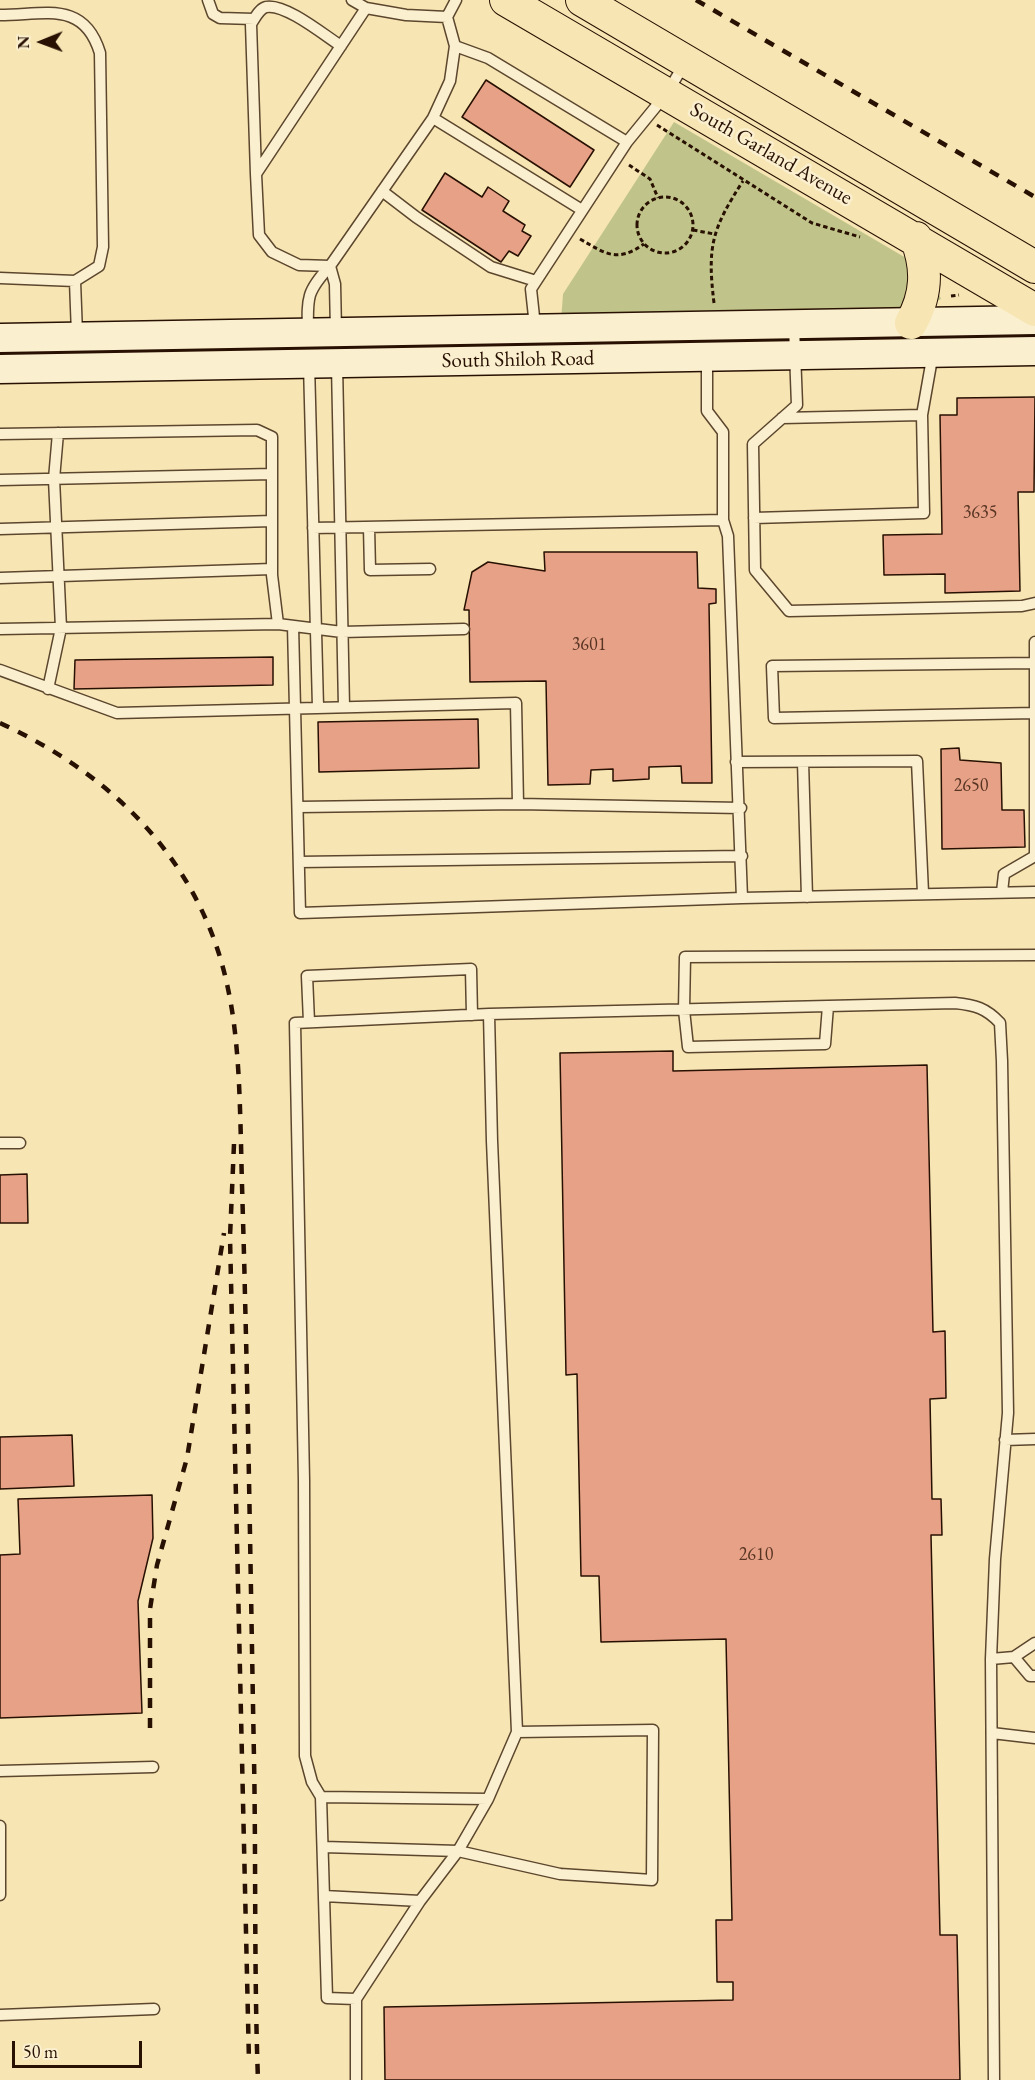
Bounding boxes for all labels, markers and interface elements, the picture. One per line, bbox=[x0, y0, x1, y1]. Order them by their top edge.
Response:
north arrow bbox=[12, 12, 72, 72]
text: N bbox=[13, 36, 34, 49]
street label: South Garland Avenue bbox=[685, 97, 857, 211]
street label: South Shiloh Road bbox=[441, 346, 595, 374]
house number: 3635 bbox=[963, 502, 997, 524]
house number: 3601 bbox=[572, 634, 606, 656]
house number: 2650 bbox=[954, 775, 988, 797]
house number: 2610 bbox=[739, 1544, 773, 1566]
scale bar bbox=[15, 2029, 146, 2067]
text: 50 m bbox=[23, 2040, 58, 2063]

